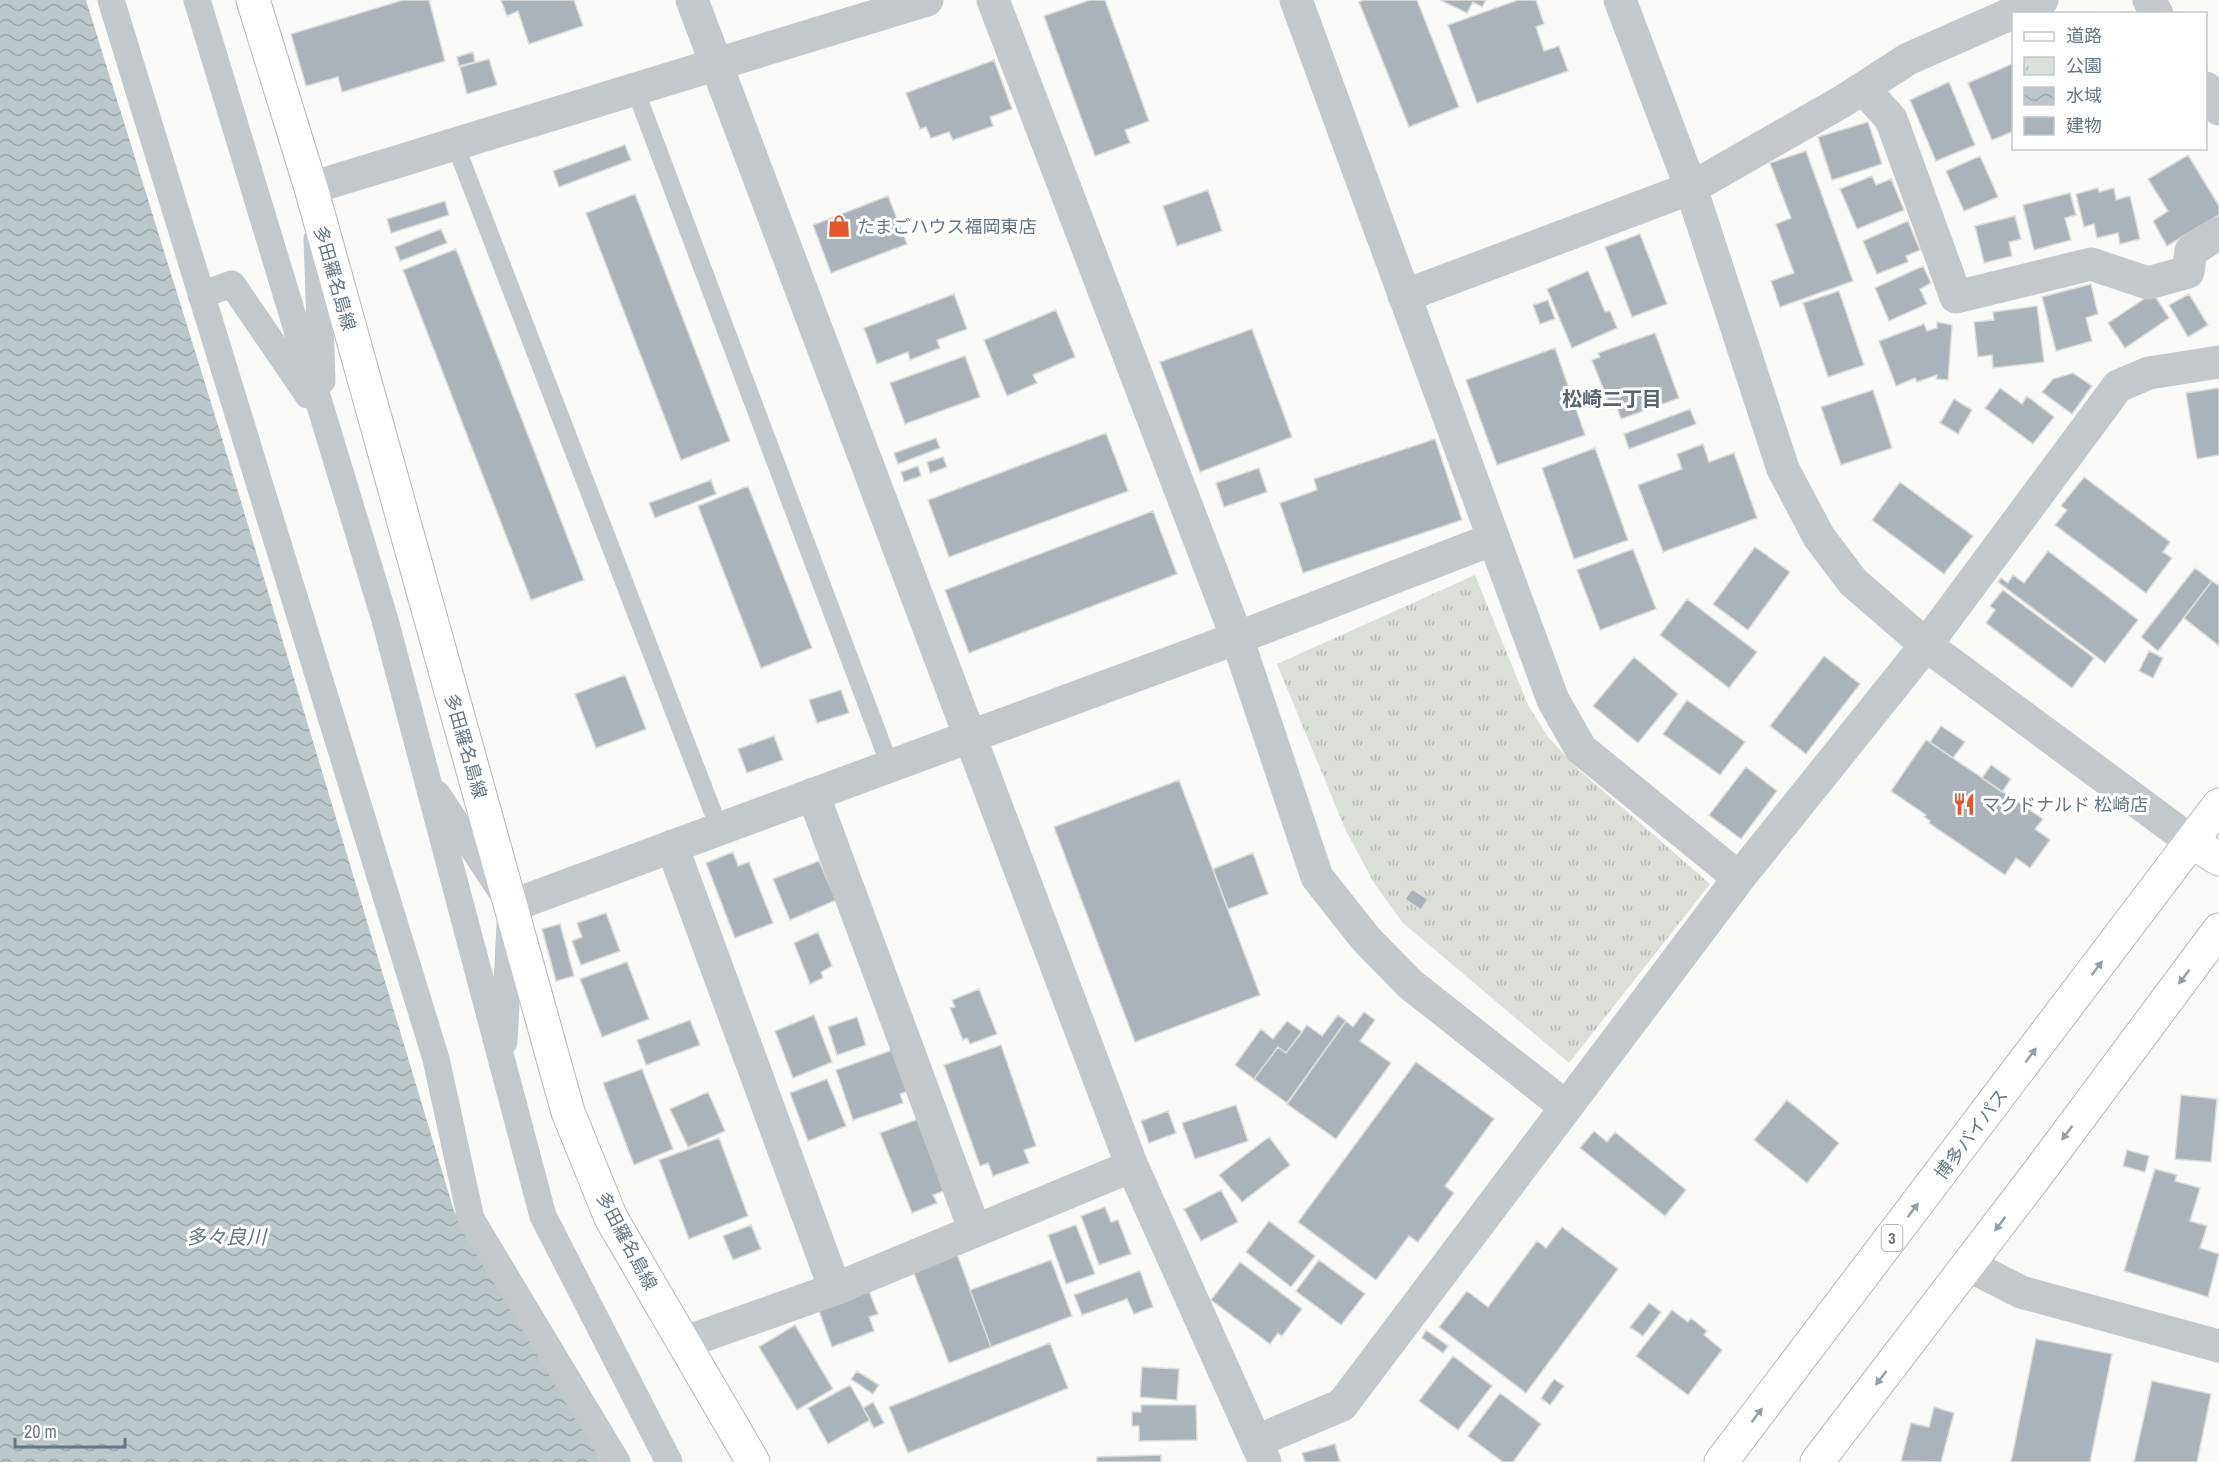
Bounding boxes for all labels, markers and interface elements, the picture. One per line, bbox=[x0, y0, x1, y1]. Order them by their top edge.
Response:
legend bbox=[2012, 12, 2207, 150]
text: 道路 bbox=[2066, 23, 2102, 48]
text: 公園 bbox=[2066, 53, 2102, 78]
text: 水域 bbox=[2066, 83, 2102, 108]
text: 建物 bbox=[2066, 113, 2102, 138]
shop icon: たまごハウス福岡東店 bbox=[826, 213, 852, 239]
place label: たまごハウス福岡東店 bbox=[857, 214, 1036, 239]
street label: 多田羅名島線 bbox=[308, 223, 362, 333]
district label: 松崎二丁目 bbox=[1562, 385, 1662, 412]
street label: 多田羅名島線 bbox=[439, 691, 493, 801]
restaurant icon: マクドナルド 松崎店 bbox=[1951, 791, 1977, 817]
place label: マクドナルド 松崎店 bbox=[1982, 792, 2148, 817]
one-way arrow bbox=[2091, 960, 2104, 976]
one-way arrow bbox=[2178, 969, 2190, 985]
one-way arrow bbox=[2025, 1048, 2037, 1063]
street label: 博多バイパス bbox=[1929, 1083, 2013, 1185]
one-way arrow bbox=[2062, 1126, 2074, 1141]
street label: 多田羅名島線 bbox=[591, 1187, 663, 1295]
one-way arrow bbox=[1907, 1203, 1919, 1218]
one-way arrow bbox=[1994, 1216, 2006, 1231]
water label: 多々良川 bbox=[186, 1223, 268, 1250]
road number: 3 bbox=[1882, 1225, 1902, 1251]
one-way arrow bbox=[1875, 1370, 1887, 1386]
one-way arrow bbox=[1750, 1408, 1762, 1423]
scale bar bbox=[15, 1411, 124, 1449]
text: 20 m bbox=[24, 1419, 57, 1444]

